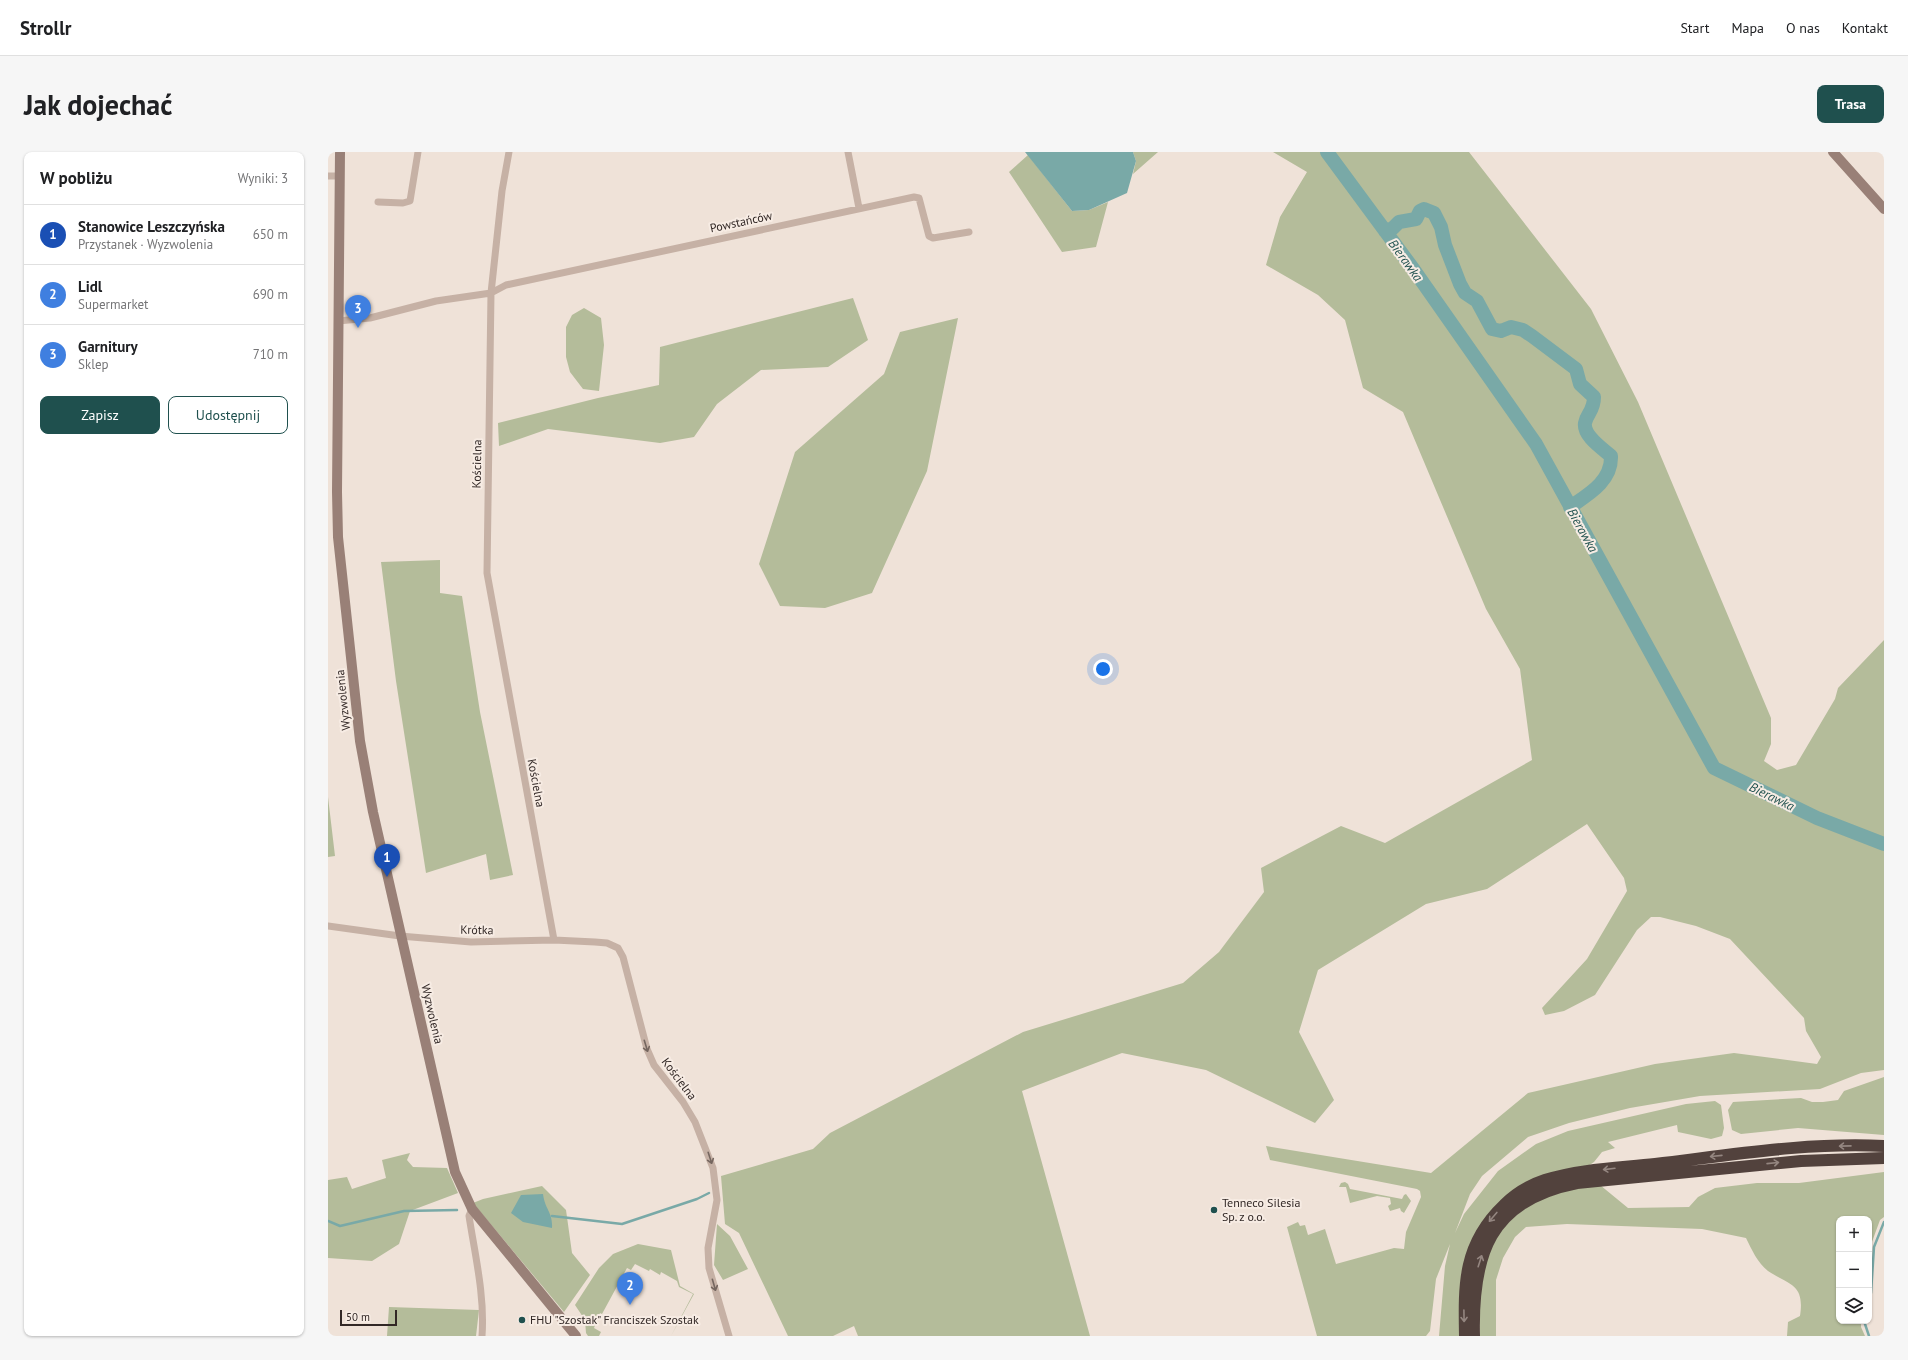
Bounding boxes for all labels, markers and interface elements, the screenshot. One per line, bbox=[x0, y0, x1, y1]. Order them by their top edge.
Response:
text: Strollr bbox=[20, 16, 71, 40]
text: Start bbox=[1680, 19, 1709, 37]
text: Mapa bbox=[1731, 19, 1764, 37]
text: O nas bbox=[1786, 19, 1820, 37]
text: Kontakt bbox=[1842, 19, 1888, 37]
button: Trasa bbox=[1817, 85, 1884, 123]
text: Jak dojechać bbox=[24, 86, 172, 123]
text: W pobliżu bbox=[40, 167, 112, 189]
text: Wyniki: 3 bbox=[238, 170, 288, 187]
street label: Powstańców bbox=[708, 208, 774, 235]
text: Stanowice Leszczyńska bbox=[78, 217, 225, 236]
text: 1 bbox=[49, 226, 57, 243]
text: 650 m bbox=[253, 226, 288, 243]
text: Przystanek · Wyzwolenia bbox=[78, 236, 213, 253]
water label: Bierawka bbox=[1385, 236, 1427, 285]
text: Lidl bbox=[78, 277, 102, 296]
text: 2 bbox=[49, 286, 57, 303]
text: 690 m bbox=[253, 286, 288, 303]
pin: 3 bbox=[345, 295, 371, 328]
text: Supermarket bbox=[78, 296, 148, 313]
text: Garnitury bbox=[78, 337, 138, 356]
text: 3 bbox=[49, 346, 57, 363]
text: 710 m bbox=[253, 346, 288, 363]
text: Sklep bbox=[78, 356, 109, 373]
button: Zapisz bbox=[40, 396, 160, 434]
button: Udostępnij bbox=[168, 396, 288, 434]
street label: Kościelna bbox=[469, 439, 484, 489]
water label: Bierawka bbox=[1564, 505, 1602, 556]
your location bbox=[1093, 659, 1113, 679]
street label: Wyzwolenia bbox=[332, 669, 353, 731]
street label: Kościelna bbox=[524, 757, 549, 808]
water label: Bierawka bbox=[1747, 778, 1798, 815]
pin: 1 bbox=[374, 844, 400, 877]
street label: Krótka bbox=[460, 922, 494, 937]
street label: Wyzwolenia bbox=[418, 982, 447, 1045]
one-way arrow bbox=[643, 1039, 650, 1052]
street label: Kościelna bbox=[659, 1055, 700, 1103]
one-way arrow bbox=[1839, 1142, 1852, 1150]
one-way arrow bbox=[707, 1151, 714, 1164]
one-way arrow bbox=[1710, 1153, 1723, 1160]
one-way arrow bbox=[1766, 1159, 1779, 1167]
one-way arrow bbox=[1603, 1165, 1616, 1173]
place label: Tenneco Silesia Sp. z o.o. bbox=[1222, 1195, 1301, 1224]
marker: Tenneco Silesia Sp. z o.o. bbox=[1209, 1205, 1219, 1215]
one-way arrow bbox=[1488, 1212, 1497, 1223]
map controls bbox=[1836, 1216, 1872, 1324]
button: + bbox=[1836, 1216, 1872, 1252]
button: − bbox=[1836, 1252, 1872, 1288]
one-way arrow bbox=[1477, 1254, 1484, 1267]
pin: 2 bbox=[617, 1272, 643, 1305]
one-way arrow bbox=[711, 1278, 718, 1291]
button: layers bbox=[1836, 1288, 1872, 1324]
scale bar bbox=[340, 1308, 397, 1327]
one-way arrow bbox=[1461, 1309, 1468, 1322]
text: 50 m bbox=[346, 1310, 370, 1324]
place label: FHU "Szostak" Franciszek Szostak bbox=[530, 1312, 699, 1327]
marker: FHU "Szostak" Franciszek Szostak bbox=[517, 1315, 527, 1325]

